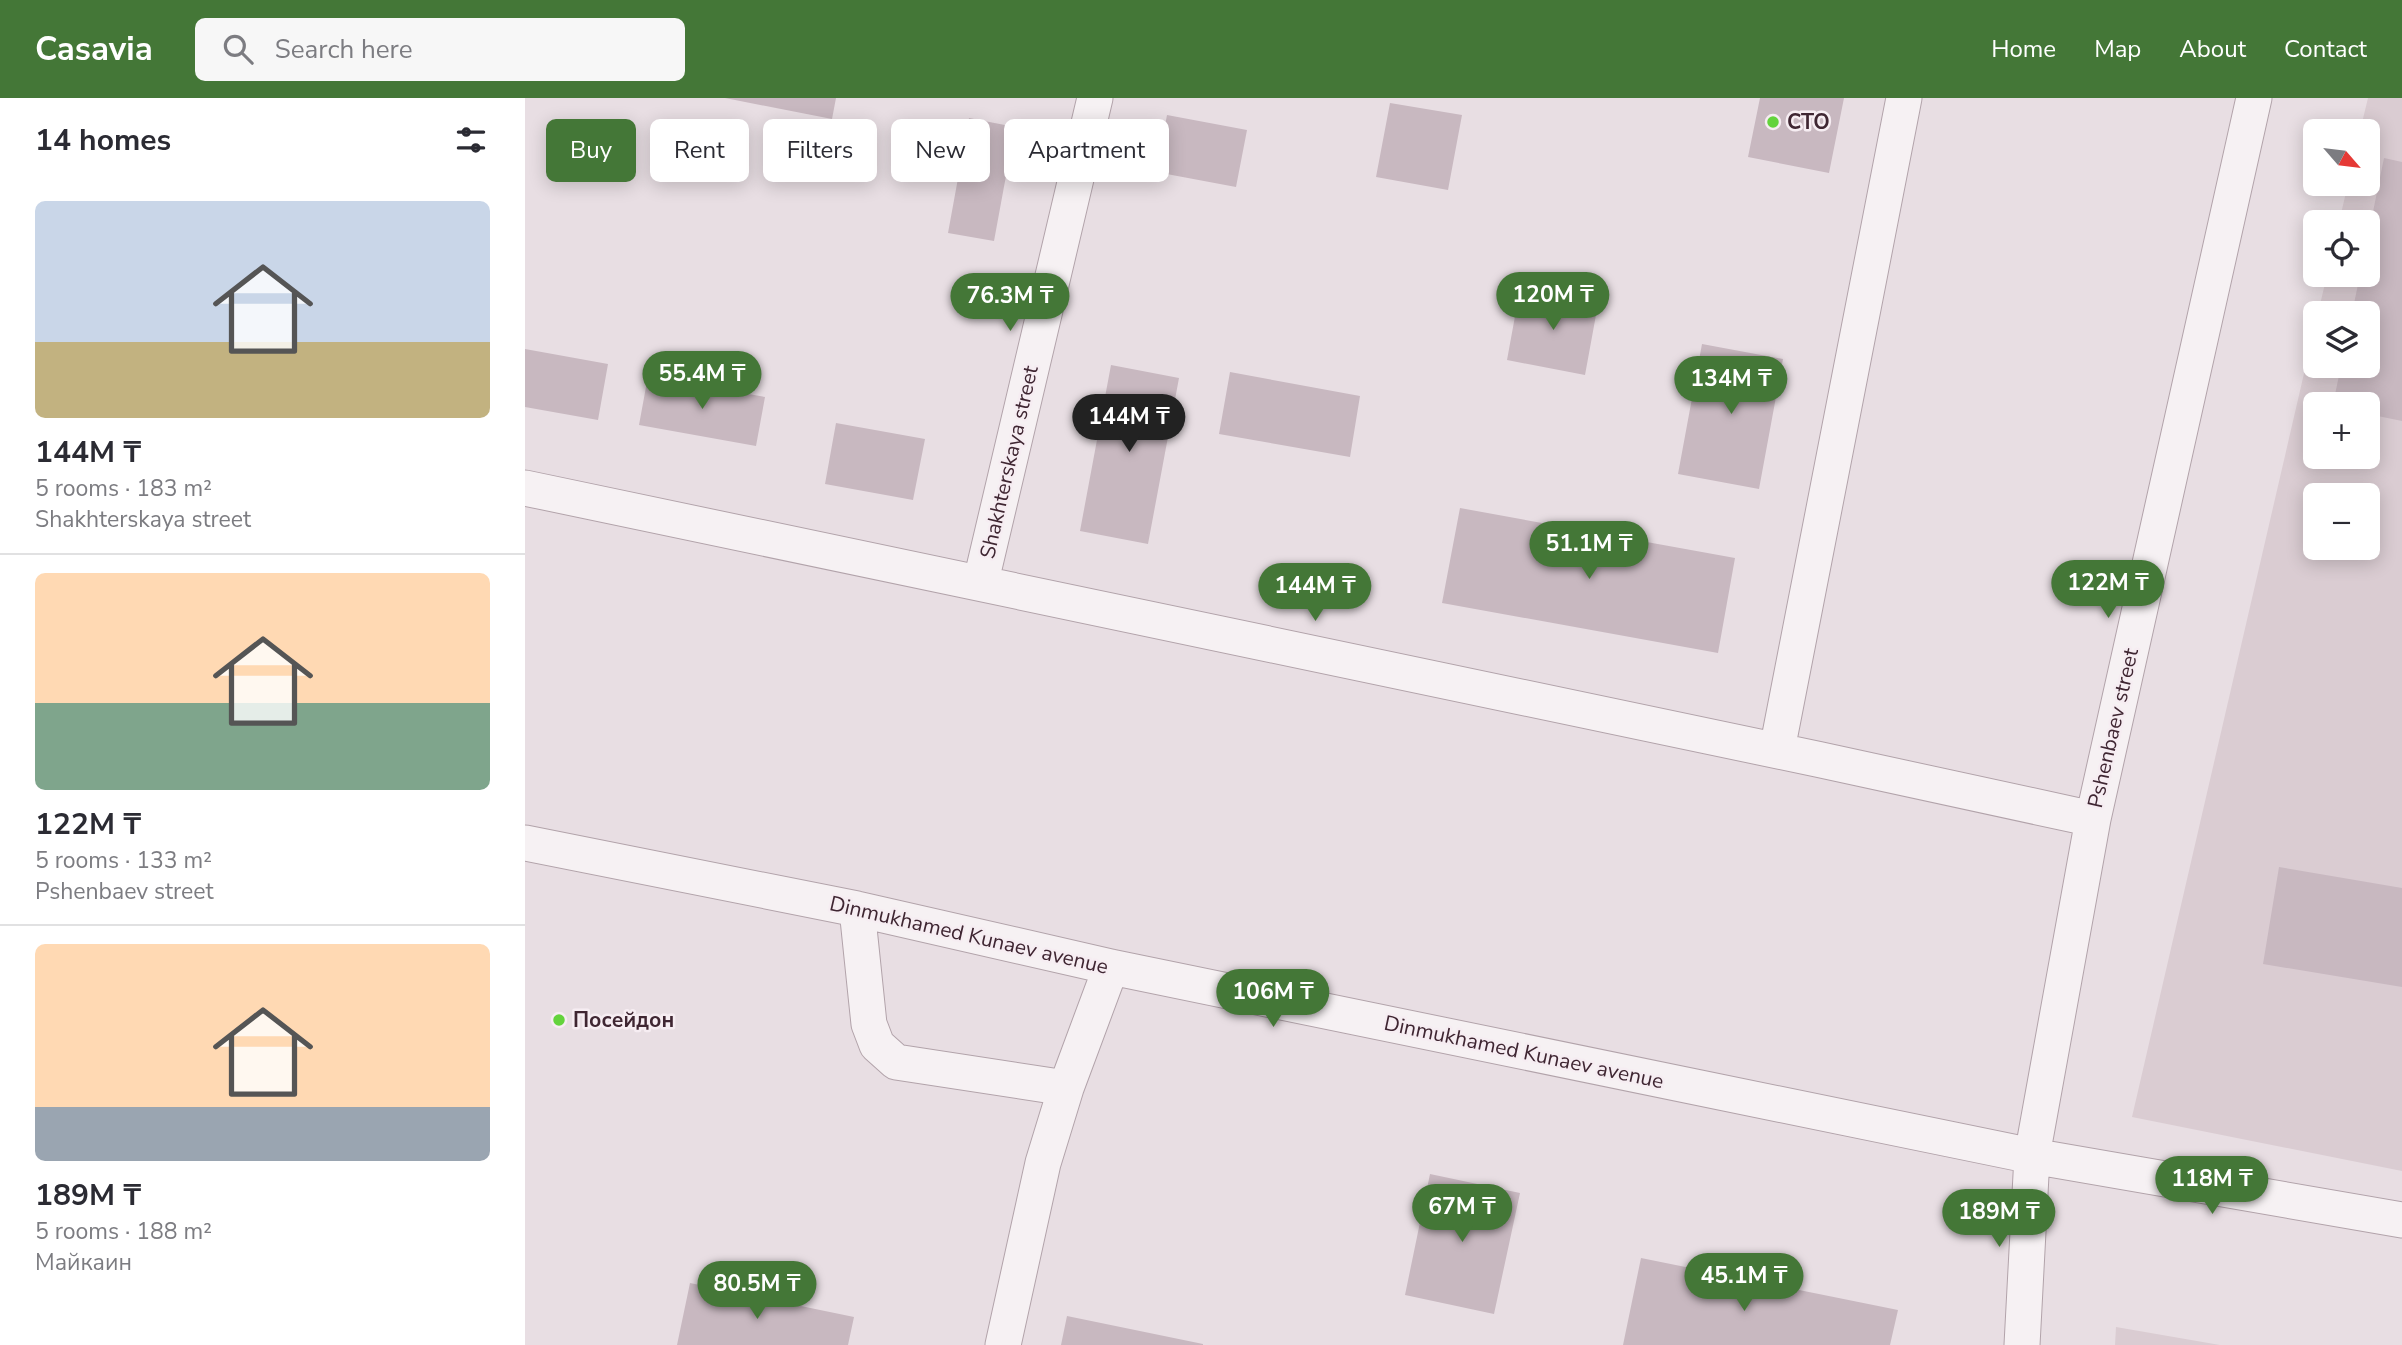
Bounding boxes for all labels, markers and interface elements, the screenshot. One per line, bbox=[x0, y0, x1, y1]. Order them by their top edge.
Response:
search box bbox=[195, 18, 685, 81]
text: Casavia bbox=[35, 27, 153, 72]
icon: search bbox=[219, 30, 257, 68]
text: Search here bbox=[275, 32, 413, 67]
text: Home bbox=[1991, 33, 2056, 65]
text: Map bbox=[2094, 33, 2141, 65]
text: About bbox=[2179, 33, 2246, 65]
text: Contact bbox=[2284, 33, 2367, 65]
place label: СТО bbox=[1787, 108, 1830, 136]
marker: СТО bbox=[1765, 114, 1781, 130]
chip: Buy bbox=[546, 119, 636, 182]
chip: Rent bbox=[650, 119, 749, 182]
chip: Filters bbox=[763, 119, 877, 182]
chip: New bbox=[891, 119, 990, 182]
chip: Apartment bbox=[1004, 119, 1169, 182]
north arrow bbox=[2303, 119, 2380, 196]
map controls bbox=[2303, 119, 2380, 560]
text: 14 homes bbox=[35, 120, 171, 161]
icon: filters bbox=[452, 121, 490, 159]
button: locate bbox=[2303, 210, 2380, 287]
icon: home bbox=[200, 246, 326, 372]
pin: 120M ₸ bbox=[1496, 272, 1610, 332]
pin: 76.3M ₸ bbox=[945, 274, 1075, 333]
text: 120M ₸ bbox=[1512, 279, 1594, 310]
text: 76.3M ₸ bbox=[966, 280, 1054, 311]
button: layers bbox=[2303, 301, 2380, 378]
pin: 55.4M ₸ bbox=[637, 352, 767, 411]
pin: 134M ₸ bbox=[1674, 356, 1788, 416]
text: 55.4M ₸ bbox=[658, 358, 746, 389]
street label: Shakhterskaya street bbox=[973, 362, 1045, 561]
text: 134M ₸ bbox=[1690, 363, 1772, 394]
button: + bbox=[2303, 392, 2380, 469]
pin: 144M ₸ bbox=[1072, 394, 1186, 454]
text: 144M ₸ bbox=[1088, 401, 1170, 432]
text: 144M ₸ bbox=[35, 432, 141, 473]
text: 5 rooms · 183 m² bbox=[35, 473, 212, 504]
button: − bbox=[2303, 483, 2380, 560]
text: Shakhterskaya street bbox=[35, 504, 251, 535]
pin: 51.1M ₸ bbox=[1524, 522, 1654, 581]
text: 51.1M ₸ bbox=[1545, 528, 1633, 559]
pin: 122M ₸ bbox=[2051, 560, 2165, 620]
pin: 144M ₸ bbox=[1258, 564, 1372, 623]
text: 122M ₸ bbox=[2067, 567, 2149, 598]
text: 144M ₸ bbox=[1274, 570, 1356, 601]
icon: home bbox=[200, 618, 326, 744]
street label: Pshenbaev street bbox=[2081, 645, 2145, 811]
text: 122M ₸ bbox=[35, 804, 141, 845]
text: 5 rooms · 133 m² bbox=[35, 845, 212, 876]
text: Pshenbaev street bbox=[35, 876, 214, 907]
street label: Dinmukhamed Kunaev avenue bbox=[827, 889, 1111, 981]
pin: 106M ₸ bbox=[1216, 970, 1330, 1029]
text: 106M ₸ bbox=[1232, 976, 1314, 1007]
icon: home bbox=[200, 989, 326, 1115]
place label: Посейдон bbox=[573, 1006, 674, 1034]
street label: Dinmukhamed Kunaev avenue bbox=[1382, 1009, 1666, 1095]
marker: Посейдон bbox=[551, 1012, 567, 1028]
pin: 118M ₸ bbox=[2155, 1156, 2269, 1216]
text: 118M ₸ bbox=[2171, 1163, 2253, 1194]
text: 189M ₸ bbox=[35, 1175, 141, 1216]
pin: 67M ₸ bbox=[1413, 1184, 1511, 1244]
pin: 189M ₸ bbox=[1942, 1190, 2056, 1249]
text: 67M ₸ bbox=[1428, 1191, 1496, 1222]
text: 189M ₸ bbox=[1958, 1196, 2040, 1227]
text: 5 rooms · 188 m² bbox=[35, 1216, 212, 1247]
text: Майкаин bbox=[35, 1247, 132, 1278]
pin: 45.1M ₸ bbox=[1679, 1254, 1809, 1313]
text: 45.1M ₸ bbox=[1700, 1260, 1788, 1291]
pin: 80.5M ₸ bbox=[692, 1262, 822, 1321]
text: 80.5M ₸ bbox=[713, 1268, 801, 1299]

